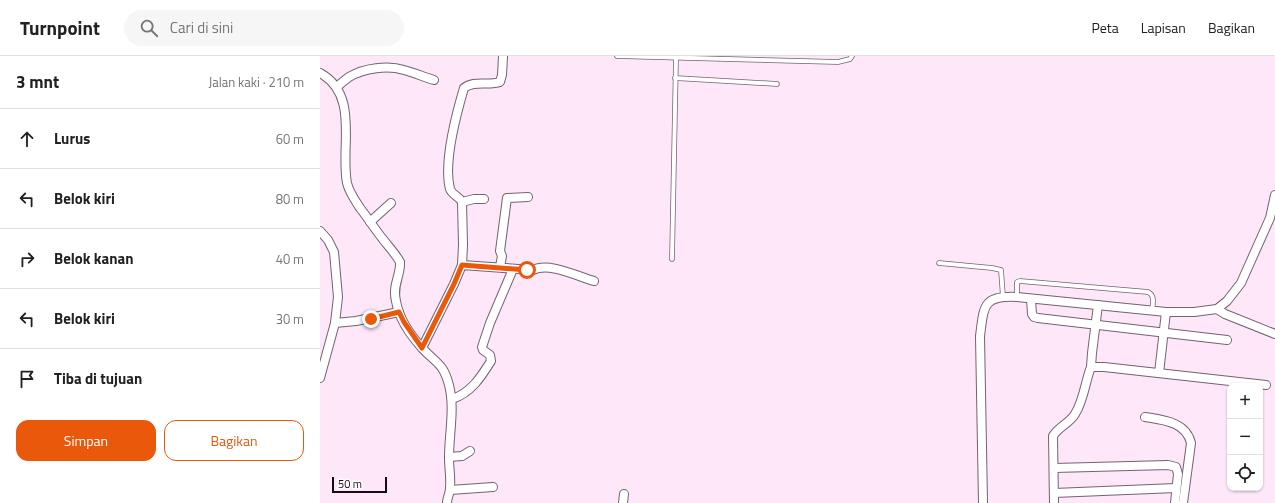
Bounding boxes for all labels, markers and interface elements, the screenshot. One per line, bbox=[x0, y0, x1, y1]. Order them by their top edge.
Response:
search box bbox=[124, 10, 404, 46]
text: Turnpoint bbox=[20, 13, 100, 42]
text: Cari di sini bbox=[170, 16, 233, 39]
icon: search bbox=[138, 17, 160, 39]
text: Peta bbox=[1091, 17, 1119, 38]
text: Lapisan bbox=[1141, 17, 1186, 38]
text: Bagikan bbox=[1208, 17, 1255, 38]
text: 3 mnt bbox=[16, 69, 59, 95]
text: Jalan kaki · 210 m bbox=[208, 72, 304, 92]
text: Lurus bbox=[54, 127, 90, 150]
icon: ahead bbox=[16, 128, 38, 150]
text: 60 m bbox=[276, 129, 304, 149]
text: Belok kiri bbox=[54, 187, 115, 210]
icon: left bbox=[16, 188, 38, 210]
text: 80 m bbox=[276, 189, 304, 209]
text: Belok kanan bbox=[54, 247, 134, 270]
icon: right bbox=[16, 248, 38, 270]
text: 40 m bbox=[276, 249, 304, 269]
route start bbox=[518, 261, 536, 279]
text: Belok kiri bbox=[54, 307, 115, 330]
icon: left bbox=[16, 308, 38, 330]
text: 30 m bbox=[276, 309, 304, 329]
route end bbox=[362, 310, 380, 328]
text: Tiba di tujuan bbox=[54, 367, 142, 390]
icon: arrive bbox=[16, 368, 38, 390]
map controls bbox=[1227, 383, 1263, 491]
button: + bbox=[1227, 383, 1263, 419]
button: − bbox=[1227, 419, 1263, 455]
button: Simpan bbox=[16, 420, 156, 461]
button: Bagikan bbox=[164, 420, 304, 461]
button: locate bbox=[1227, 455, 1263, 491]
scale bar bbox=[332, 475, 387, 494]
text: 50 m bbox=[338, 476, 362, 492]

